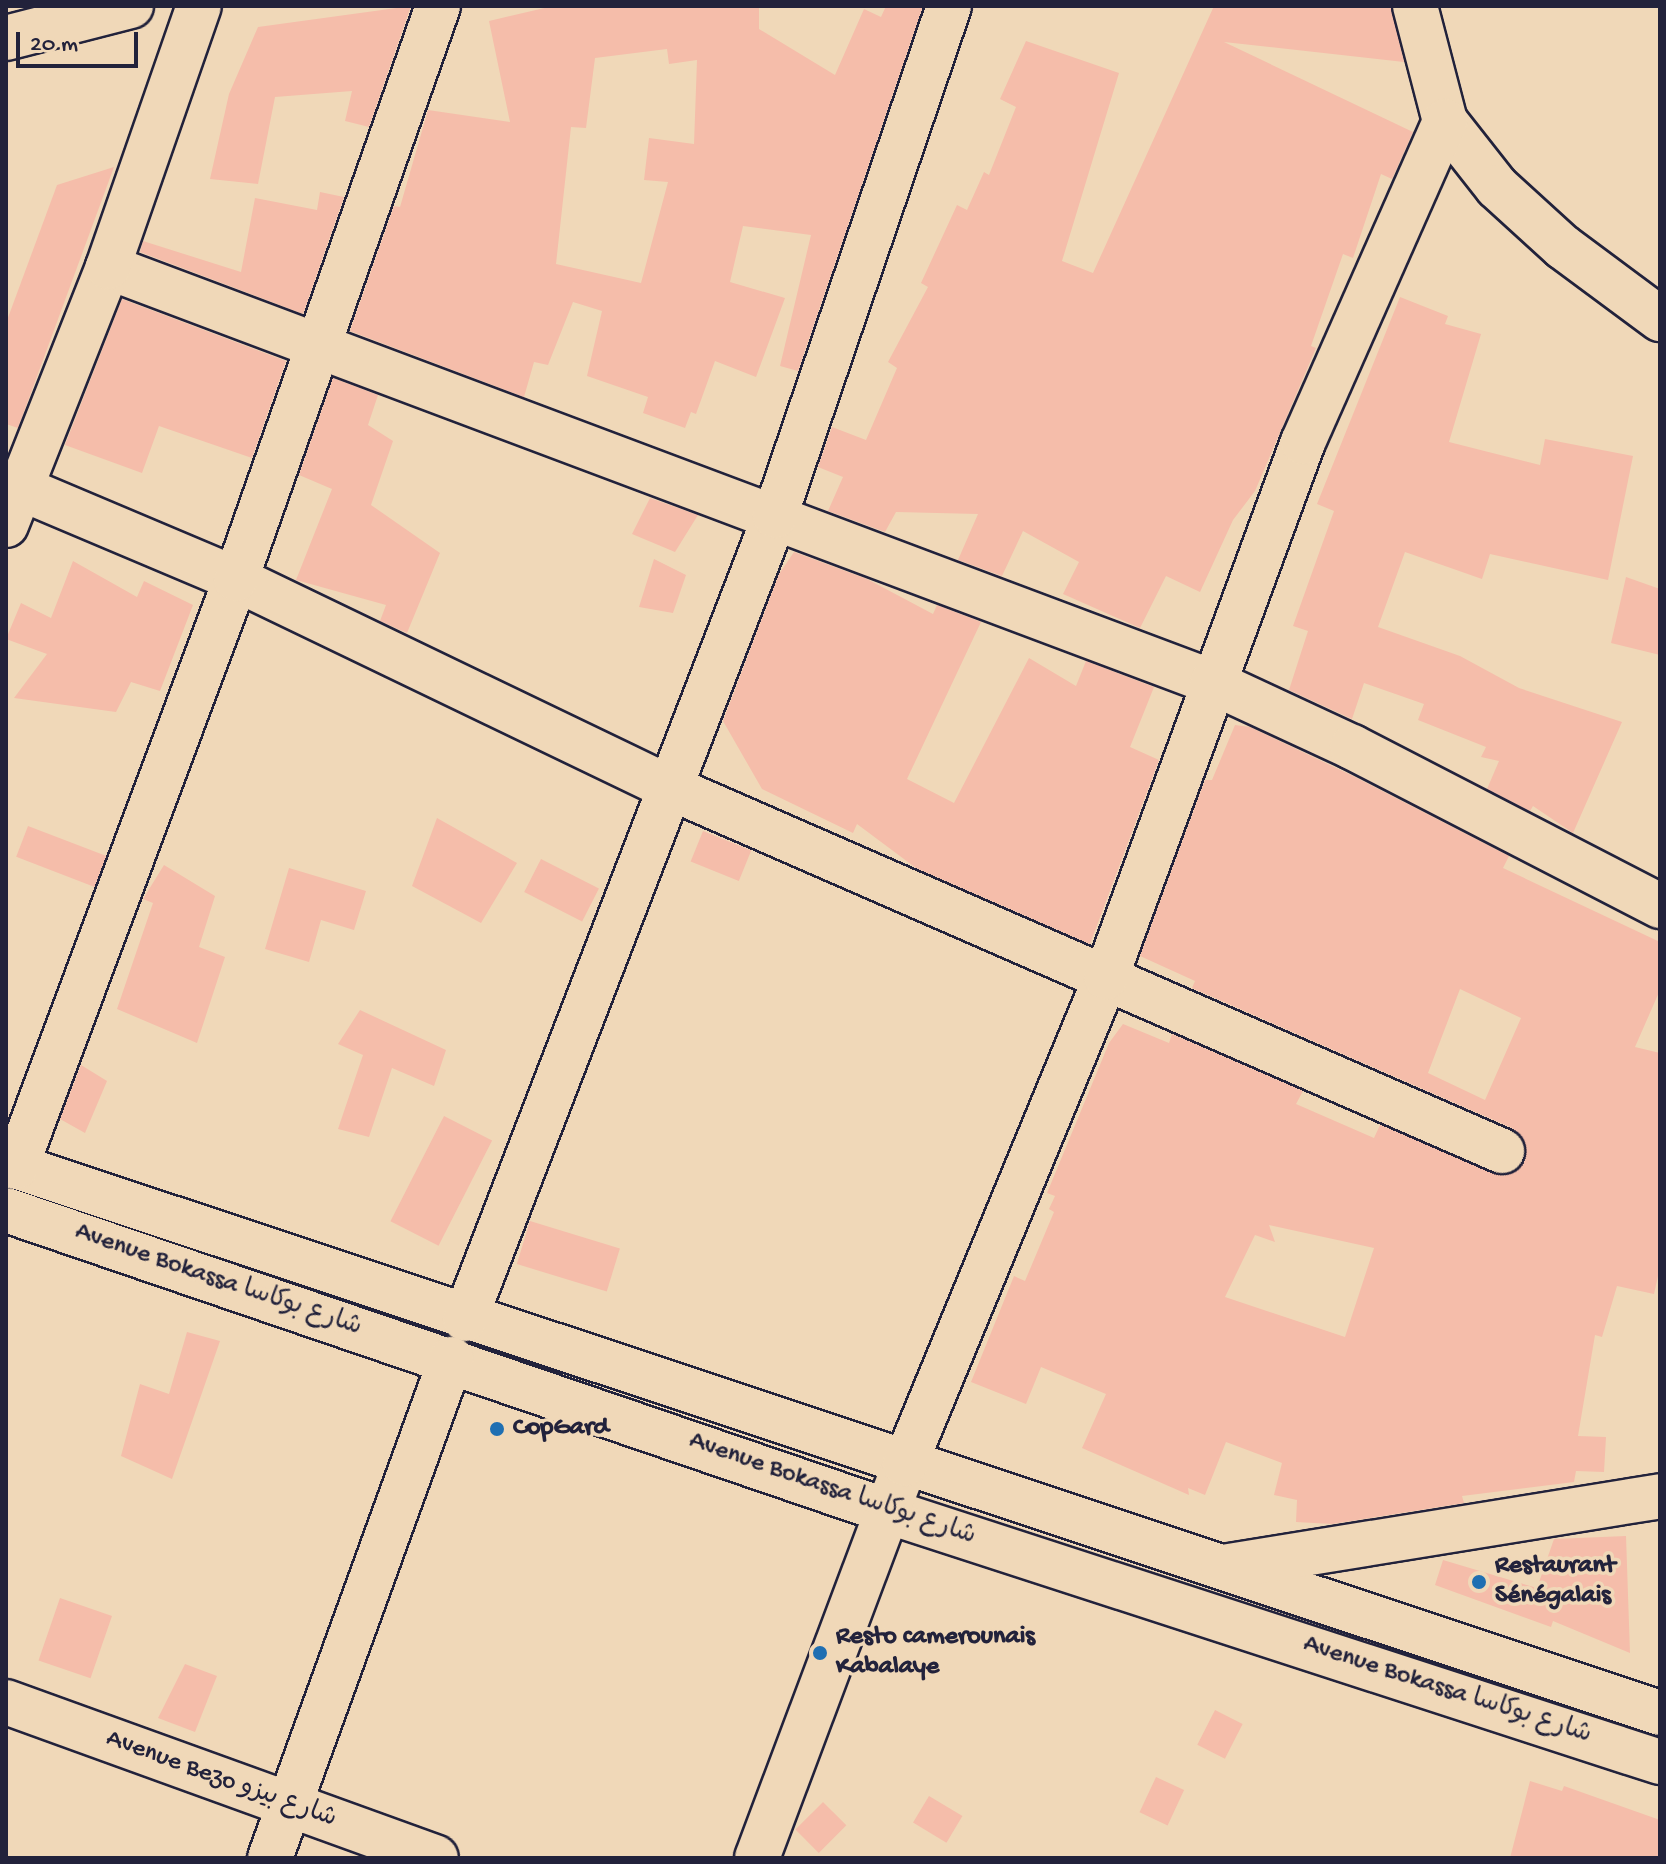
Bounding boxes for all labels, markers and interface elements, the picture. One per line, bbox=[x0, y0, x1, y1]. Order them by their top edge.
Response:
scale bar bbox=[20, 16, 142, 66]
text: 20 m bbox=[30, 31, 78, 60]
street label: Avenue Bokassa شارع بوكاسا bbox=[71, 1217, 365, 1345]
place label: CopGard bbox=[513, 1413, 609, 1445]
marker: CopGard bbox=[488, 1420, 506, 1438]
street label: Avenue Bokassa شارع بوكاسا bbox=[685, 1426, 979, 1554]
place label: Restaurant Sénégalais bbox=[1495, 1551, 1615, 1612]
marker: Restaurant Sénégalais bbox=[1470, 1573, 1488, 1591]
place label: Resto camerounais Kabalaye bbox=[836, 1622, 1035, 1684]
street label: Avenue Bokassa شارع بوكاسا bbox=[1299, 1630, 1595, 1752]
marker: Resto camerounais Kabalaye bbox=[811, 1644, 829, 1662]
street label: Avenue Bezo شارع بيزو bbox=[102, 1724, 340, 1836]

